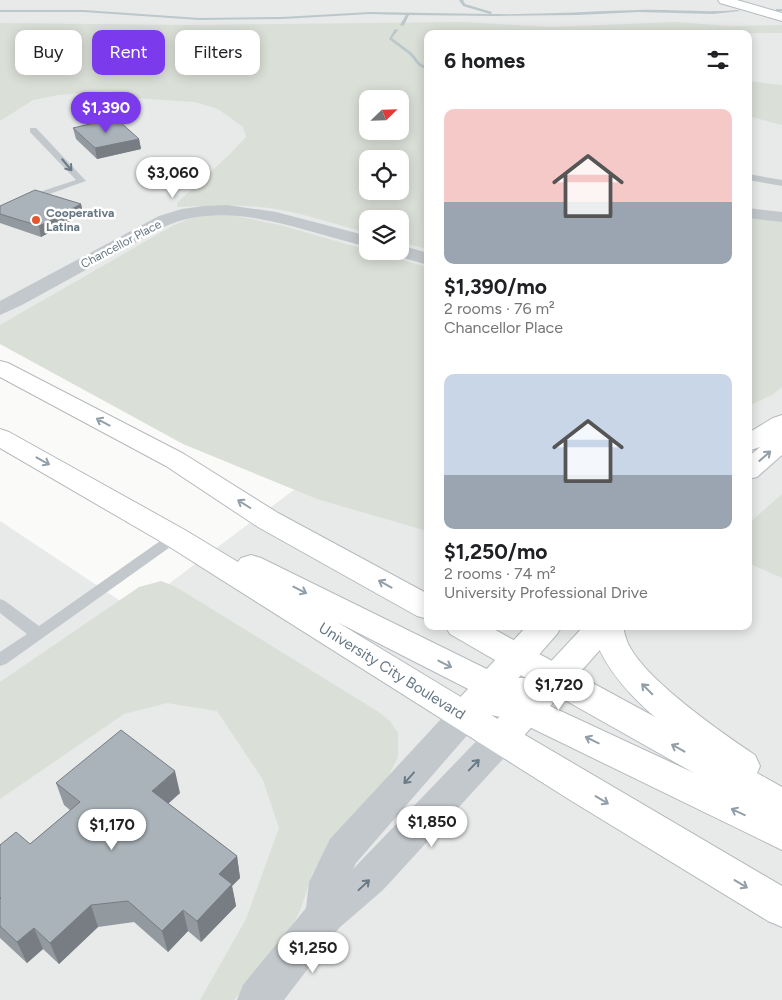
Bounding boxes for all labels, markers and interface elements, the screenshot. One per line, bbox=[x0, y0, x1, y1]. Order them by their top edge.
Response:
chip: Buy bbox=[15, 30, 82, 75]
chip: Rent bbox=[92, 30, 165, 75]
chip: Filters bbox=[175, 30, 260, 75]
icon: filters bbox=[704, 46, 732, 74]
text: 6 homes bbox=[444, 48, 525, 73]
north arrow bbox=[359, 90, 409, 140]
map controls bbox=[359, 90, 409, 260]
pin: $1,390 bbox=[65, 92, 147, 134]
text: $1,390 bbox=[82, 98, 130, 117]
icon: home bbox=[543, 141, 633, 231]
button: locate bbox=[359, 150, 409, 200]
pin: $3,060 bbox=[132, 156, 214, 199]
one-way arrow bbox=[61, 159, 72, 172]
text: $3,060 bbox=[147, 163, 199, 182]
place label: Cooperativa Latina bbox=[46, 206, 114, 234]
button: layers bbox=[359, 210, 409, 260]
marker: Cooperativa Latina bbox=[30, 214, 42, 226]
street label: Chancellor Place bbox=[78, 217, 164, 271]
text: $1,390/mo bbox=[444, 274, 547, 299]
text: 2 rooms · 76 m² bbox=[444, 299, 555, 318]
text: Chancellor Place bbox=[444, 318, 563, 337]
icon: home bbox=[543, 406, 633, 496]
one-way arrow bbox=[96, 417, 111, 426]
one-way arrow bbox=[758, 450, 771, 462]
one-way arrow bbox=[35, 456, 50, 466]
one-way arrow bbox=[237, 499, 251, 509]
text: $1,250/mo bbox=[444, 539, 547, 564]
text: 2 rooms · 74 m² bbox=[444, 564, 556, 583]
one-way arrow bbox=[377, 579, 392, 589]
text: University Professional Drive bbox=[444, 583, 648, 602]
one-way arrow bbox=[292, 586, 307, 595]
street label: University City Boulevard bbox=[315, 619, 469, 723]
one-way arrow bbox=[437, 659, 452, 669]
pin: $1,720 bbox=[518, 668, 600, 711]
text: $1,720 bbox=[535, 675, 583, 694]
one-way arrow bbox=[641, 683, 653, 695]
one-way arrow bbox=[585, 735, 600, 744]
one-way arrow bbox=[672, 742, 686, 752]
one-way arrow bbox=[468, 759, 480, 772]
one-way arrow bbox=[403, 771, 415, 784]
one-way arrow bbox=[594, 795, 608, 805]
pin: $1,850 bbox=[391, 806, 473, 848]
one-way arrow bbox=[731, 807, 746, 816]
pin: $1,170 bbox=[71, 808, 153, 851]
text: $1,850 bbox=[407, 812, 457, 831]
text: $1,170 bbox=[89, 815, 135, 834]
one-way arrow bbox=[357, 879, 370, 891]
one-way arrow bbox=[734, 879, 748, 889]
pin: $1,250 bbox=[272, 932, 354, 974]
text: $1,250 bbox=[289, 938, 337, 957]

